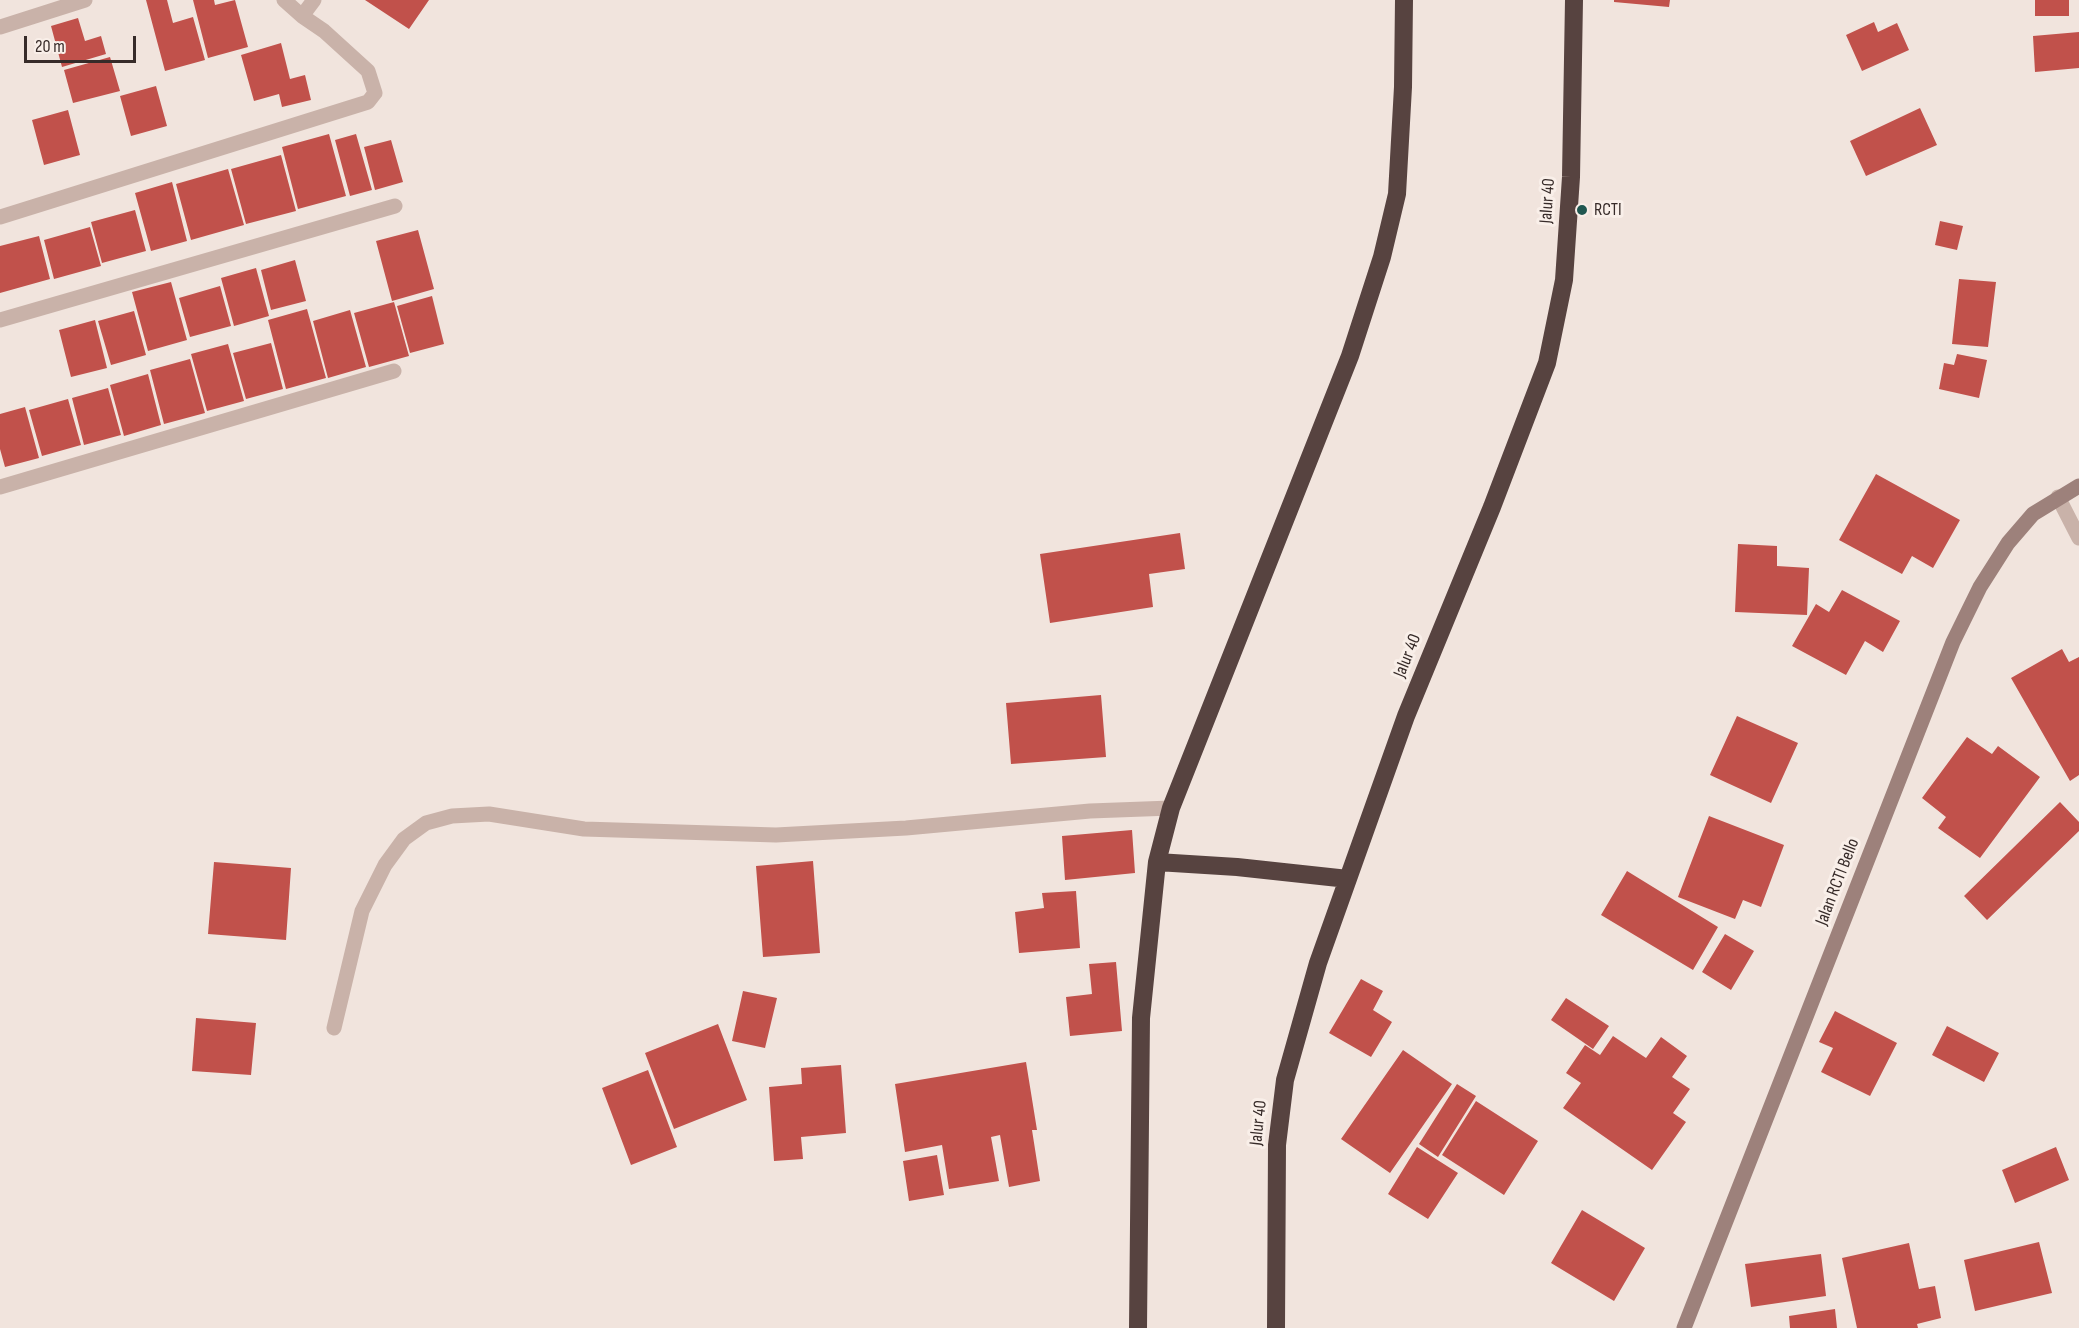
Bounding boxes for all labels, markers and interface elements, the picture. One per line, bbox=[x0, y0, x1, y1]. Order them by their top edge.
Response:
scale bar bbox=[27, 24, 140, 62]
text: 20 m bbox=[35, 36, 65, 57]
street label: Jalur 40 bbox=[1536, 178, 1560, 224]
place label: RCTI bbox=[1594, 199, 1622, 221]
marker: RCTI bbox=[1575, 203, 1589, 217]
street label: Jalur 40 bbox=[1390, 631, 1426, 681]
street label: Jalan RCTI Bello bbox=[1812, 835, 1864, 929]
street label: Jalur 40 bbox=[1246, 1099, 1272, 1147]

